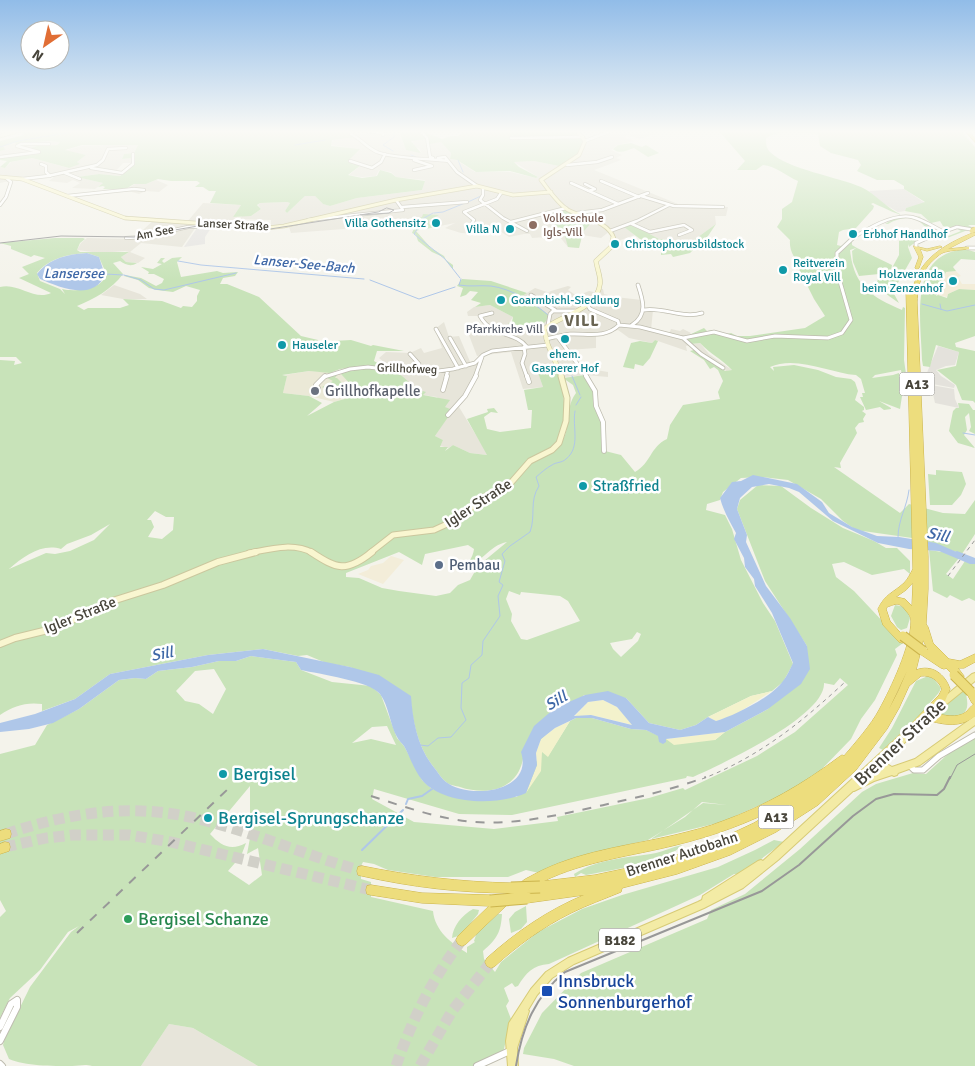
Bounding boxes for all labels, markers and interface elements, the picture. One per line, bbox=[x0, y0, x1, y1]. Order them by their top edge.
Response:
north arrow bbox=[20, 20, 70, 70]
text: N bbox=[29, 46, 47, 65]
place label: Volksschule Igls-Vill bbox=[543, 211, 604, 240]
street label: Lanser Straße bbox=[197, 216, 269, 234]
place label: Villa Gothensitz bbox=[345, 216, 426, 231]
marker: Villa Gothensitz bbox=[430, 217, 442, 229]
marker: Volksschule Igls-Vill bbox=[527, 219, 539, 231]
street label: Am See bbox=[135, 222, 175, 244]
place label: Villa N bbox=[466, 222, 500, 237]
marker: Villa N bbox=[504, 223, 516, 235]
place label: Erbhof Handlhof bbox=[863, 227, 948, 242]
marker: Erbhof Handlhof bbox=[847, 228, 859, 240]
place label: Christophorusbildstock bbox=[625, 237, 744, 252]
marker: Christophorusbildstock bbox=[609, 238, 621, 250]
water label: Lanser-See-Bach bbox=[253, 251, 356, 277]
place label: Reitverein Royal Vill bbox=[793, 256, 845, 285]
marker: Reitverein Royal Vill bbox=[777, 264, 789, 276]
water label: Lansersee bbox=[44, 265, 105, 282]
place label: Holzveranda beim Zenzenhof bbox=[862, 267, 944, 296]
marker: Holzveranda beim Zenzenhof bbox=[947, 275, 959, 287]
place label: Goarmbichl-Siedlung bbox=[511, 293, 620, 308]
marker: Goarmbichl-Siedlung bbox=[495, 294, 507, 306]
district label: VILL bbox=[564, 311, 600, 331]
place label: Pfarrkirche Vill bbox=[466, 322, 543, 337]
marker: Pfarrkirche Vill bbox=[547, 323, 559, 335]
marker: ehem. Gasperer Hof bbox=[559, 333, 571, 345]
place label: Hauseler bbox=[292, 338, 338, 353]
marker: Hauseler bbox=[276, 339, 288, 351]
place label: ehem. Gasperer Hof bbox=[532, 347, 599, 376]
street label: Grillhofweg bbox=[377, 360, 437, 378]
road number: A13 bbox=[900, 372, 934, 396]
place label: Grillhofkapelle bbox=[325, 382, 421, 400]
marker: Grillhofkapelle bbox=[309, 385, 321, 397]
street label: Igler Straße bbox=[441, 475, 515, 531]
place label: Straßfried bbox=[593, 477, 659, 495]
marker: Straßfried bbox=[577, 480, 589, 492]
water label: Sill bbox=[925, 523, 952, 547]
place label: Pembau bbox=[449, 556, 500, 574]
marker: Pembau bbox=[433, 559, 445, 571]
street label: Igler Straße bbox=[41, 592, 119, 638]
water label: Sill bbox=[149, 642, 176, 666]
water label: Sill bbox=[541, 686, 572, 715]
street label: Brenner Straße bbox=[850, 694, 950, 790]
place label: Bergisel bbox=[233, 763, 296, 785]
marker: Bergisel bbox=[217, 768, 229, 780]
road number: A13 bbox=[758, 806, 794, 829]
place label: Bergisel-Sprungschanze bbox=[218, 807, 404, 829]
marker: Bergisel-Sprungschanze bbox=[202, 812, 214, 824]
street label: Brenner Autobahn bbox=[624, 827, 740, 881]
place label: Bergisel Schanze bbox=[138, 908, 269, 930]
marker: Bergisel Schanze bbox=[122, 913, 134, 925]
road number: B182 bbox=[599, 928, 641, 952]
place label: Innsbruck Sonnenburgerhof bbox=[558, 970, 693, 1013]
marker: Innsbruck Sonnenburgerhof bbox=[540, 984, 554, 998]

